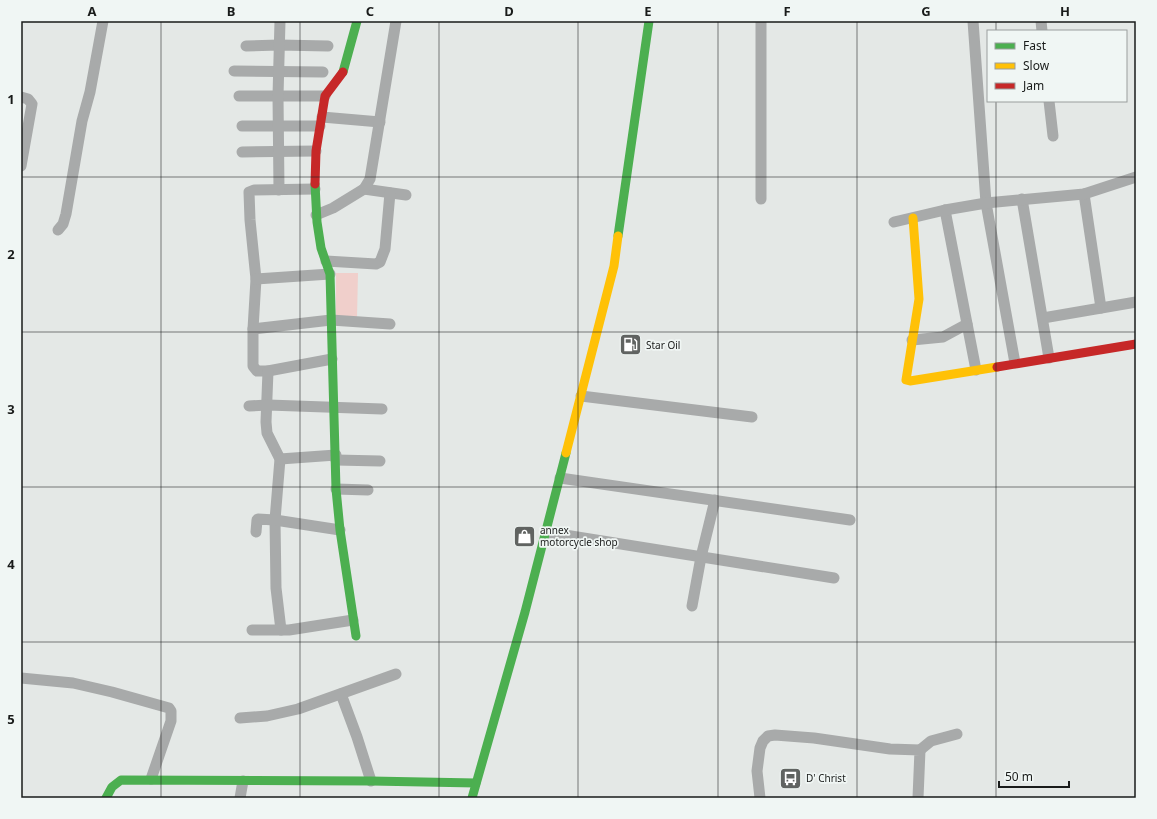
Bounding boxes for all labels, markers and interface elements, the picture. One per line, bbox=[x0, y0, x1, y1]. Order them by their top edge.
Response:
text: A bbox=[88, 2, 97, 20]
text: B bbox=[227, 2, 235, 20]
text: C bbox=[366, 2, 374, 20]
text: D bbox=[504, 2, 514, 20]
text: E bbox=[644, 2, 652, 20]
text: F bbox=[783, 2, 791, 20]
text: G bbox=[921, 2, 931, 20]
text: H bbox=[1060, 2, 1070, 20]
legend bbox=[987, 30, 1127, 102]
text: Fast bbox=[1023, 37, 1047, 54]
text: Slow bbox=[1023, 57, 1050, 74]
text: Jam bbox=[1022, 77, 1044, 94]
text: 1 bbox=[7, 90, 15, 108]
text: 2 bbox=[7, 245, 15, 263]
fuel station icon: Star Oil bbox=[618, 332, 644, 358]
place label: Star Oil bbox=[646, 338, 680, 352]
text: 3 bbox=[7, 400, 15, 418]
shop icon: annex motorcycle shop bbox=[512, 523, 538, 549]
place label: annex motorcycle shop bbox=[540, 523, 618, 549]
text: 4 bbox=[7, 555, 15, 573]
text: 5 bbox=[7, 710, 15, 728]
scale bar bbox=[999, 763, 1069, 789]
bus stop icon: D' Christ bbox=[777, 765, 803, 791]
text: 50 m bbox=[1005, 768, 1033, 785]
place label: D' Christ bbox=[806, 771, 846, 785]

